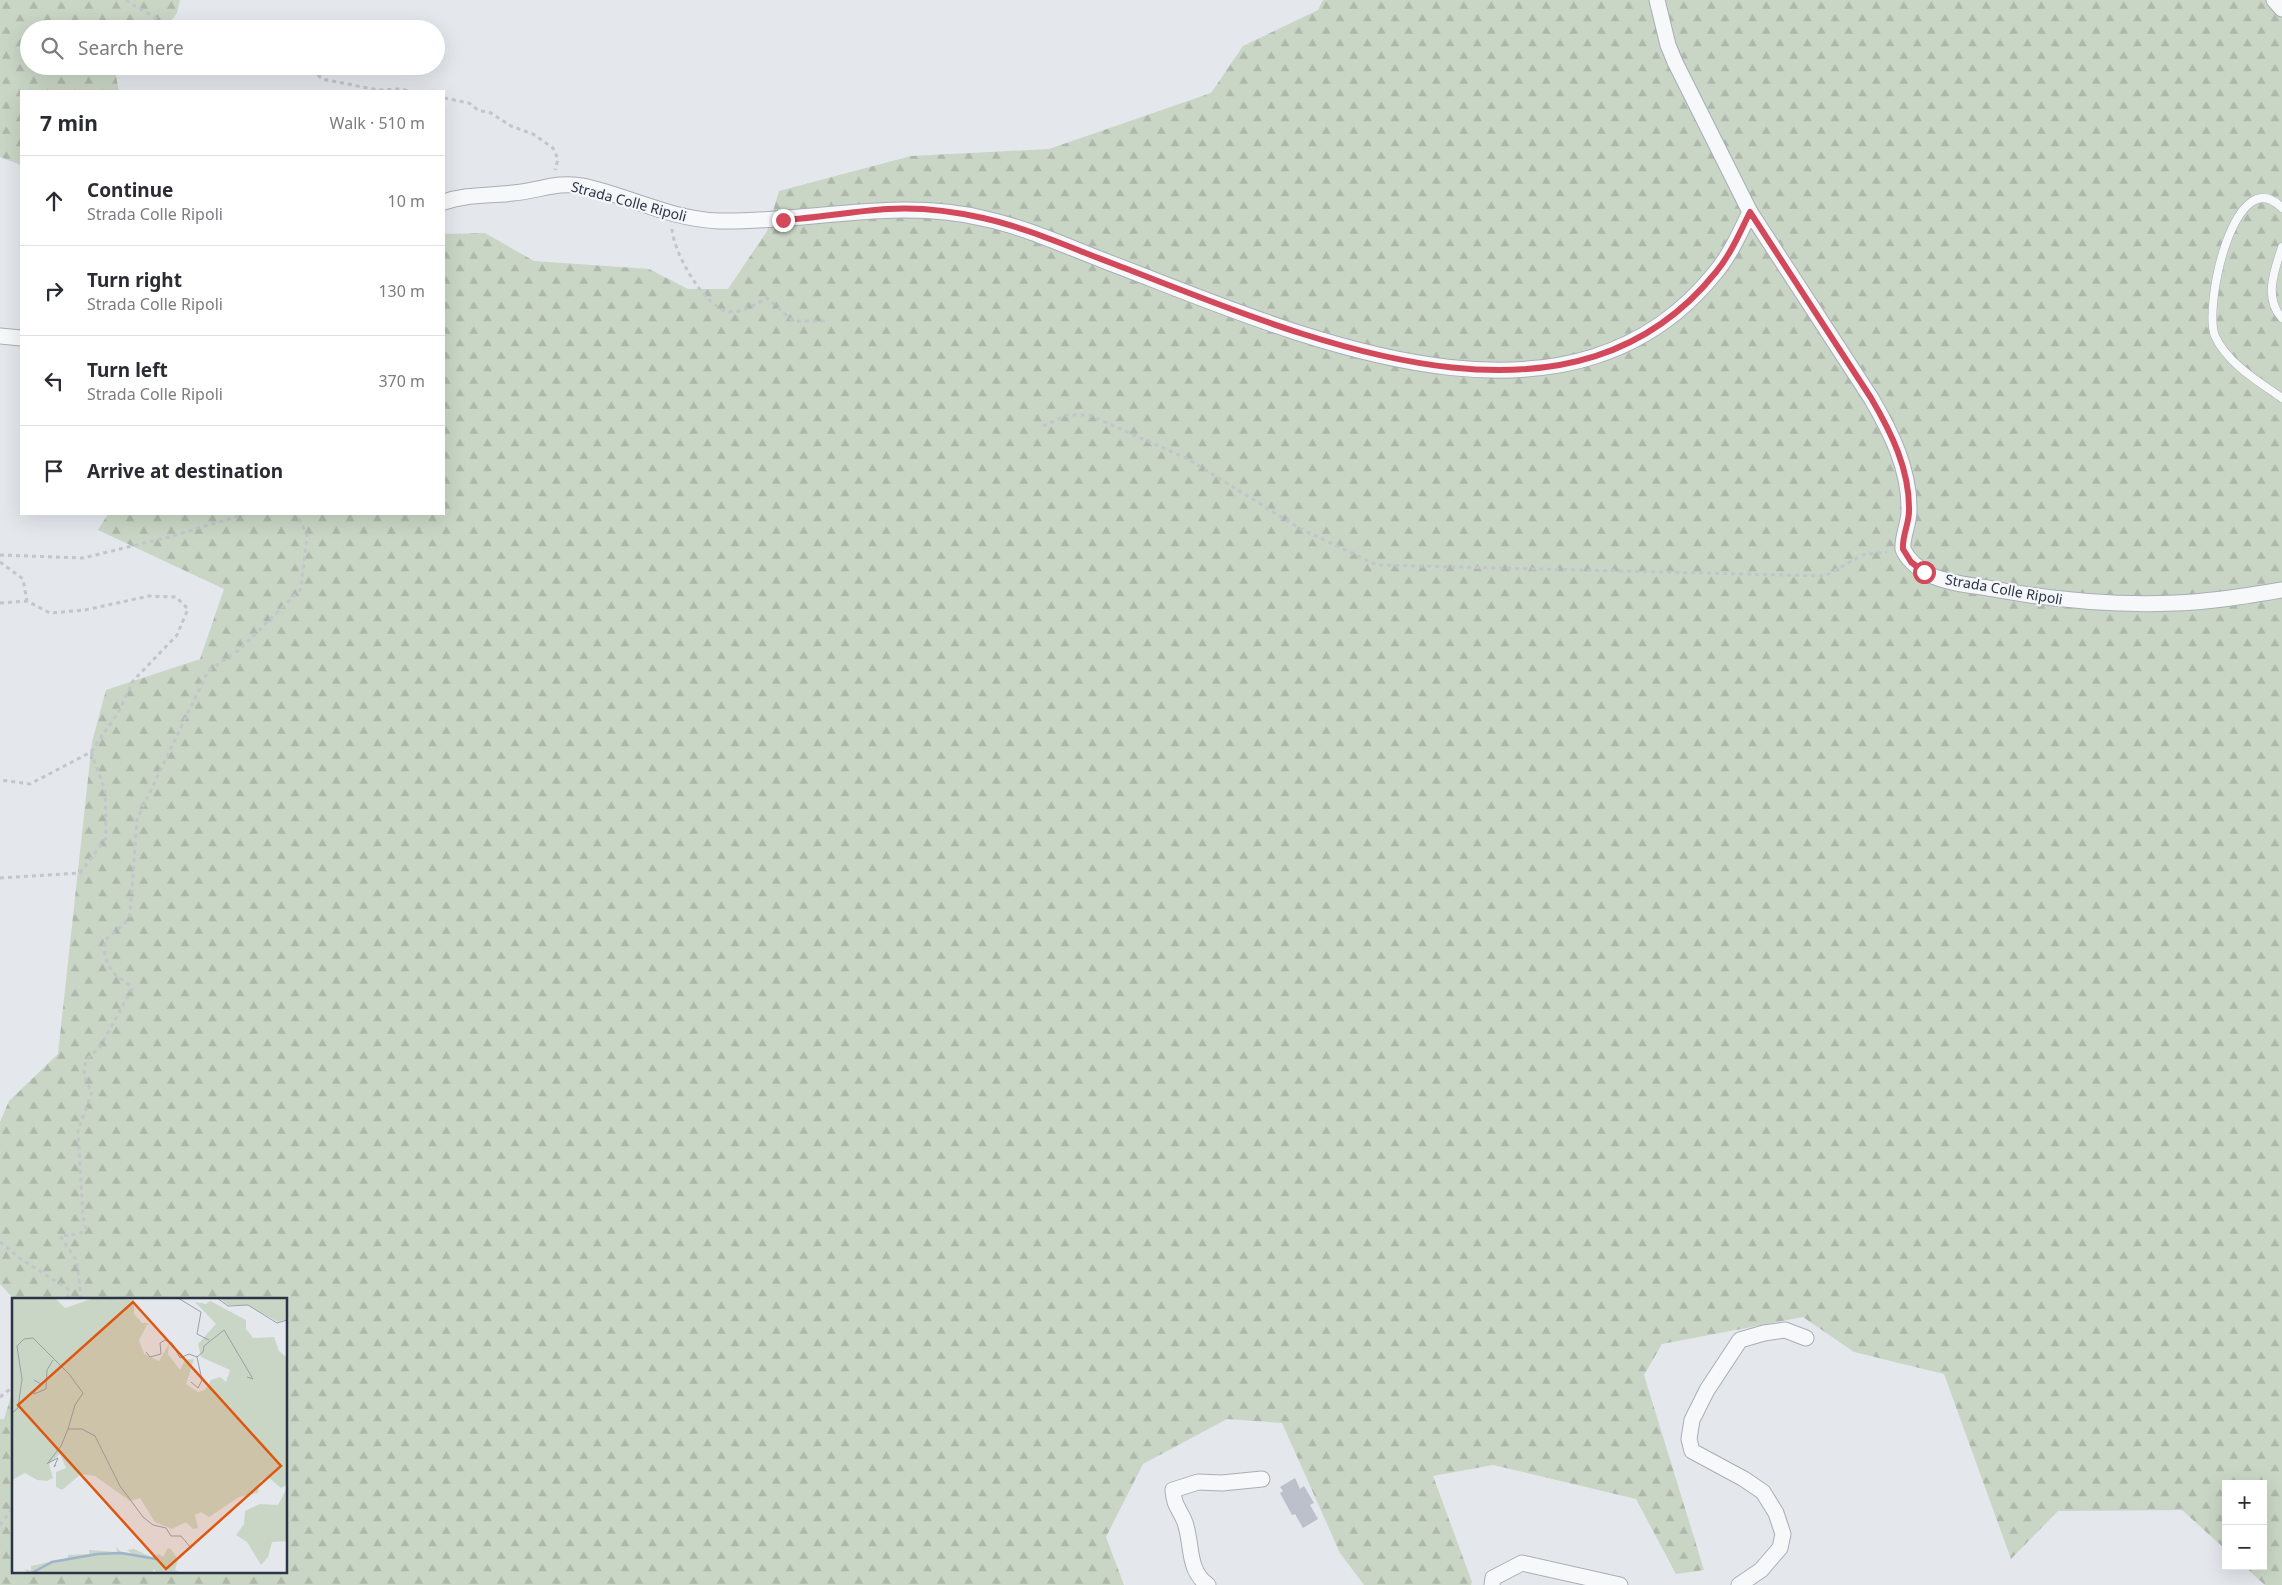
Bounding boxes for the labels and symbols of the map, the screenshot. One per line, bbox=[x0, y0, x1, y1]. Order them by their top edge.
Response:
street label: Strada Colle Ripoli bbox=[569, 176, 689, 226]
route end bbox=[772, 209, 795, 232]
route start bbox=[1913, 561, 1936, 584]
street label: Strada Colle Ripoli bbox=[1944, 569, 2064, 609]
inset map bbox=[12, 1298, 288, 1572]

